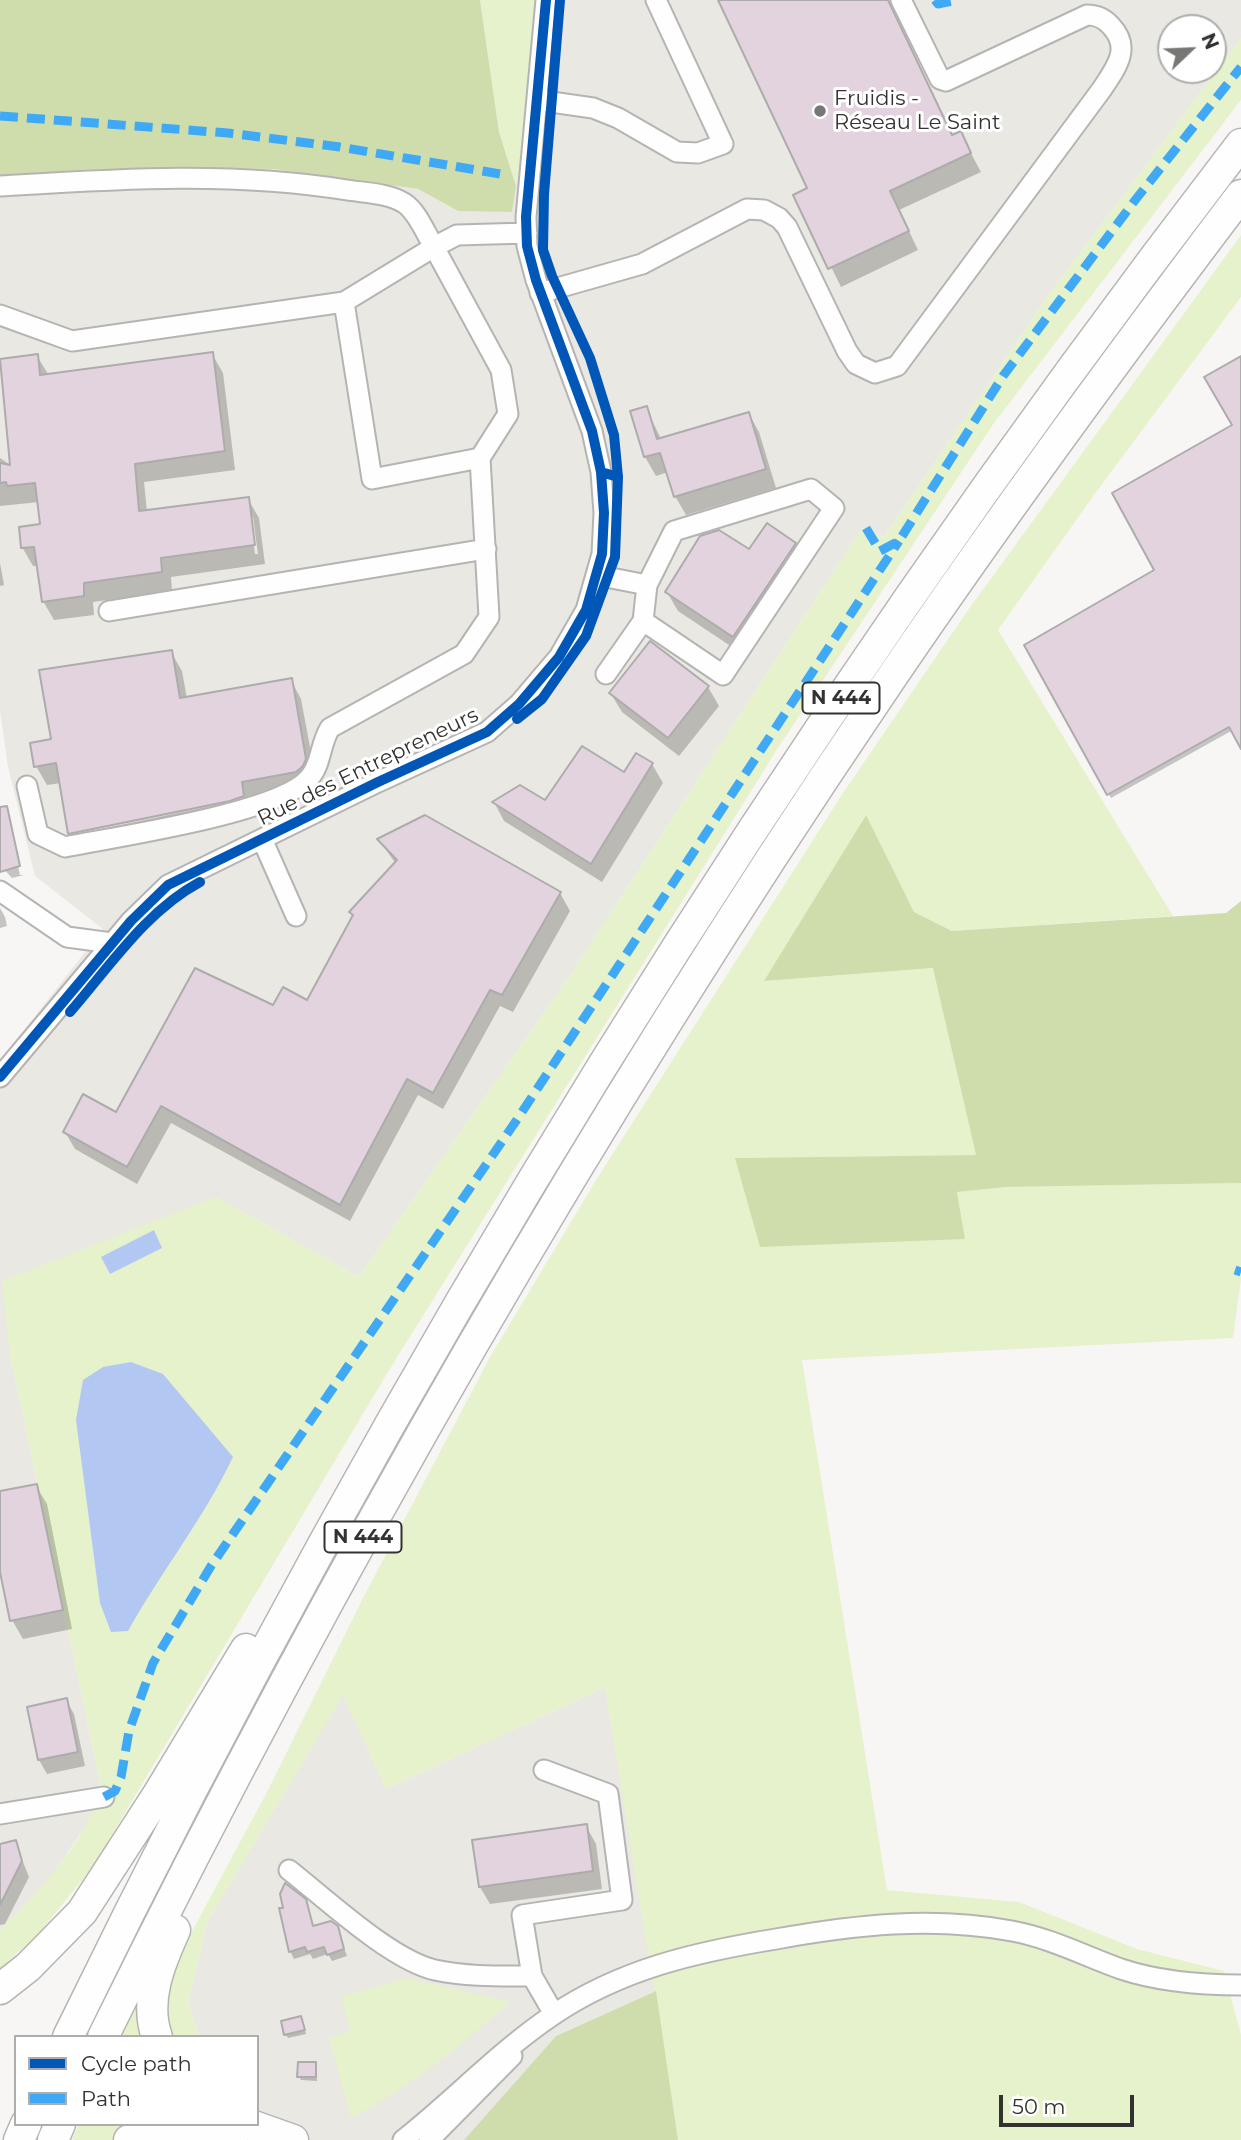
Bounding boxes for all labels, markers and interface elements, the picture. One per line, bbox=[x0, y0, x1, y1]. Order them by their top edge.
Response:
north arrow bbox=[1157, 14, 1227, 84]
text: N bbox=[1196, 30, 1224, 53]
place label: Fruidis - Réseau Le Saint bbox=[834, 86, 1001, 136]
marker: Fruidis - Réseau Le Saint bbox=[812, 103, 828, 119]
road number: N 444 bbox=[802, 682, 880, 713]
street label: Rue des Entrepreneurs bbox=[254, 703, 482, 831]
road number: N 444 bbox=[324, 1522, 402, 1553]
legend bbox=[14, 2035, 259, 2126]
text: Cycle path bbox=[81, 2051, 192, 2076]
scale bar bbox=[1003, 2080, 1138, 2124]
text: Path bbox=[81, 2086, 131, 2111]
text: 50 m bbox=[1012, 2094, 1066, 2119]

